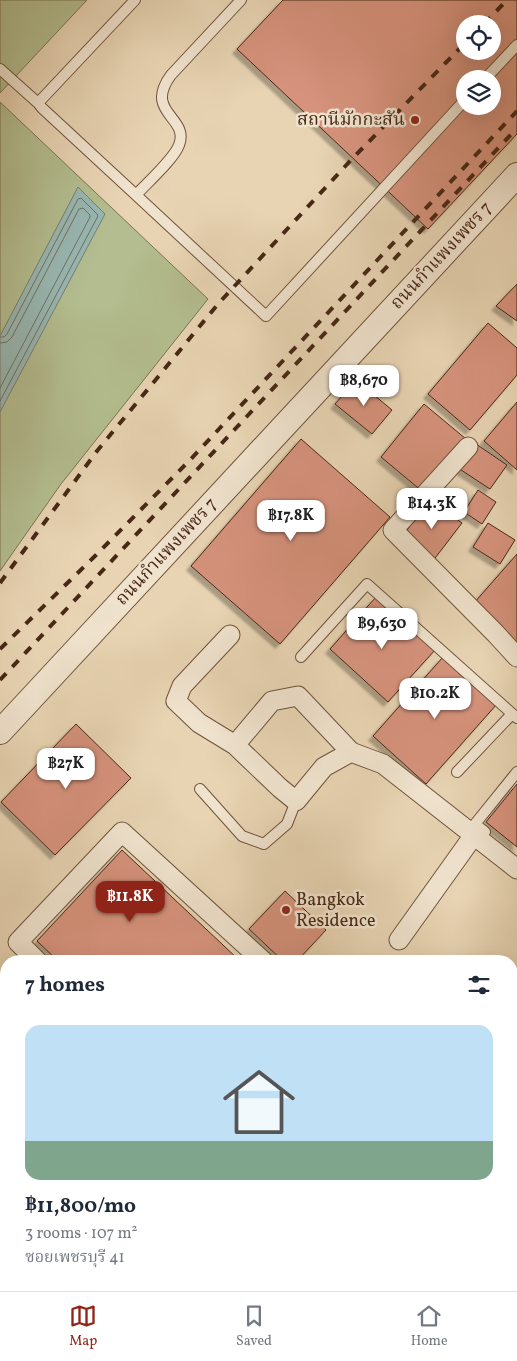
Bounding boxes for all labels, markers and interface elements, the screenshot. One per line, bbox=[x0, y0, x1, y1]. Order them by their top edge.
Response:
map controls bbox=[456, 15, 501, 115]
button: locate bbox=[456, 15, 501, 60]
button: layers bbox=[456, 70, 501, 115]
place label: สถานีมักกะสัน bbox=[297, 108, 405, 133]
marker: สถานีมักกะสัน bbox=[409, 114, 421, 126]
street label: ถนนกำแพงเพชร 7 bbox=[385, 197, 499, 315]
pin: ฿8,670 bbox=[323, 364, 405, 407]
text: ฿8,670 bbox=[340, 370, 388, 392]
pin: ฿14.3K bbox=[391, 488, 473, 530]
street label: ถนนกำแพงเพชร 7 bbox=[110, 493, 224, 611]
text: ฿14.3K bbox=[407, 493, 457, 515]
pin: ฿17.8K bbox=[250, 500, 332, 542]
text: ฿17.8K bbox=[268, 505, 314, 527]
pin: ฿9,630 bbox=[341, 608, 423, 650]
text: ฿9,630 bbox=[358, 613, 406, 635]
pin: ฿10.2K bbox=[394, 678, 476, 720]
text: ฿10.2K bbox=[410, 683, 460, 705]
pin: ฿27K bbox=[36, 748, 96, 790]
text: ฿27K bbox=[48, 753, 84, 775]
pin: ฿11.8K bbox=[89, 880, 171, 923]
text: ฿11.8K bbox=[107, 886, 153, 908]
place label: Bangkok Residence bbox=[296, 888, 376, 934]
marker: Bangkok Residence bbox=[280, 904, 292, 916]
text: 7 homes bbox=[25, 971, 105, 1000]
icon: filters bbox=[465, 971, 493, 999]
icon: home bbox=[214, 1057, 304, 1147]
text: ฿11,800/mo bbox=[25, 1192, 136, 1221]
text: 3 rooms · 107 m² bbox=[25, 1223, 138, 1245]
text: ซอยเพชรบุรี 41 bbox=[25, 1247, 125, 1269]
tab: Map bbox=[69, 1302, 97, 1351]
tab: Saved bbox=[236, 1302, 272, 1351]
tab: Home bbox=[411, 1302, 448, 1351]

